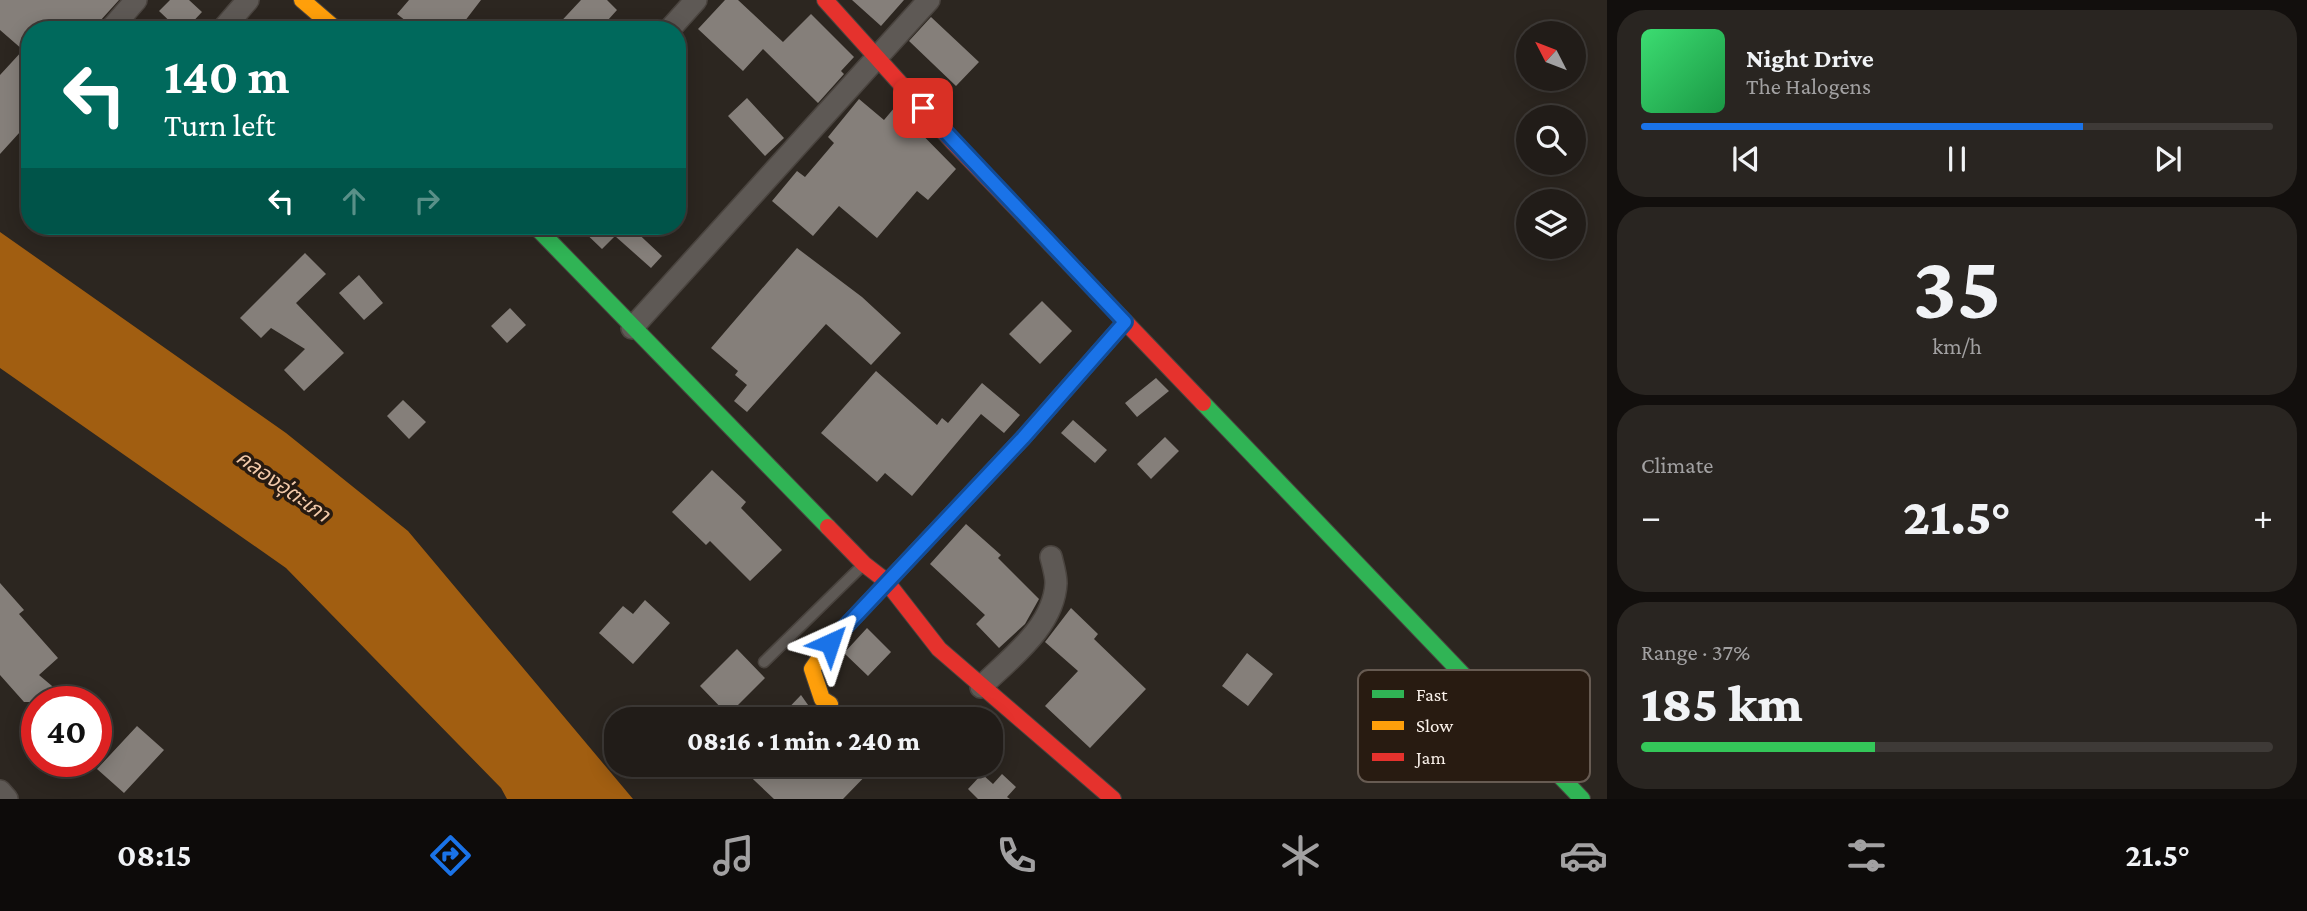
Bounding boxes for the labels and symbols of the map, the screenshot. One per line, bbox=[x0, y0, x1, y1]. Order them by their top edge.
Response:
north arrow bbox=[1516, 21, 1586, 91]
pin bbox=[893, 78, 953, 138]
water label: คลองอุ่ตะเภา bbox=[231, 445, 335, 528]
position arrow bbox=[793, 606, 867, 680]
legend bbox=[1358, 670, 1590, 782]
text: Fast bbox=[1416, 684, 1448, 705]
speed limit sign: 40 bbox=[21, 686, 112, 777]
text: Slow bbox=[1416, 715, 1453, 736]
text: Jam bbox=[1414, 747, 1446, 768]

